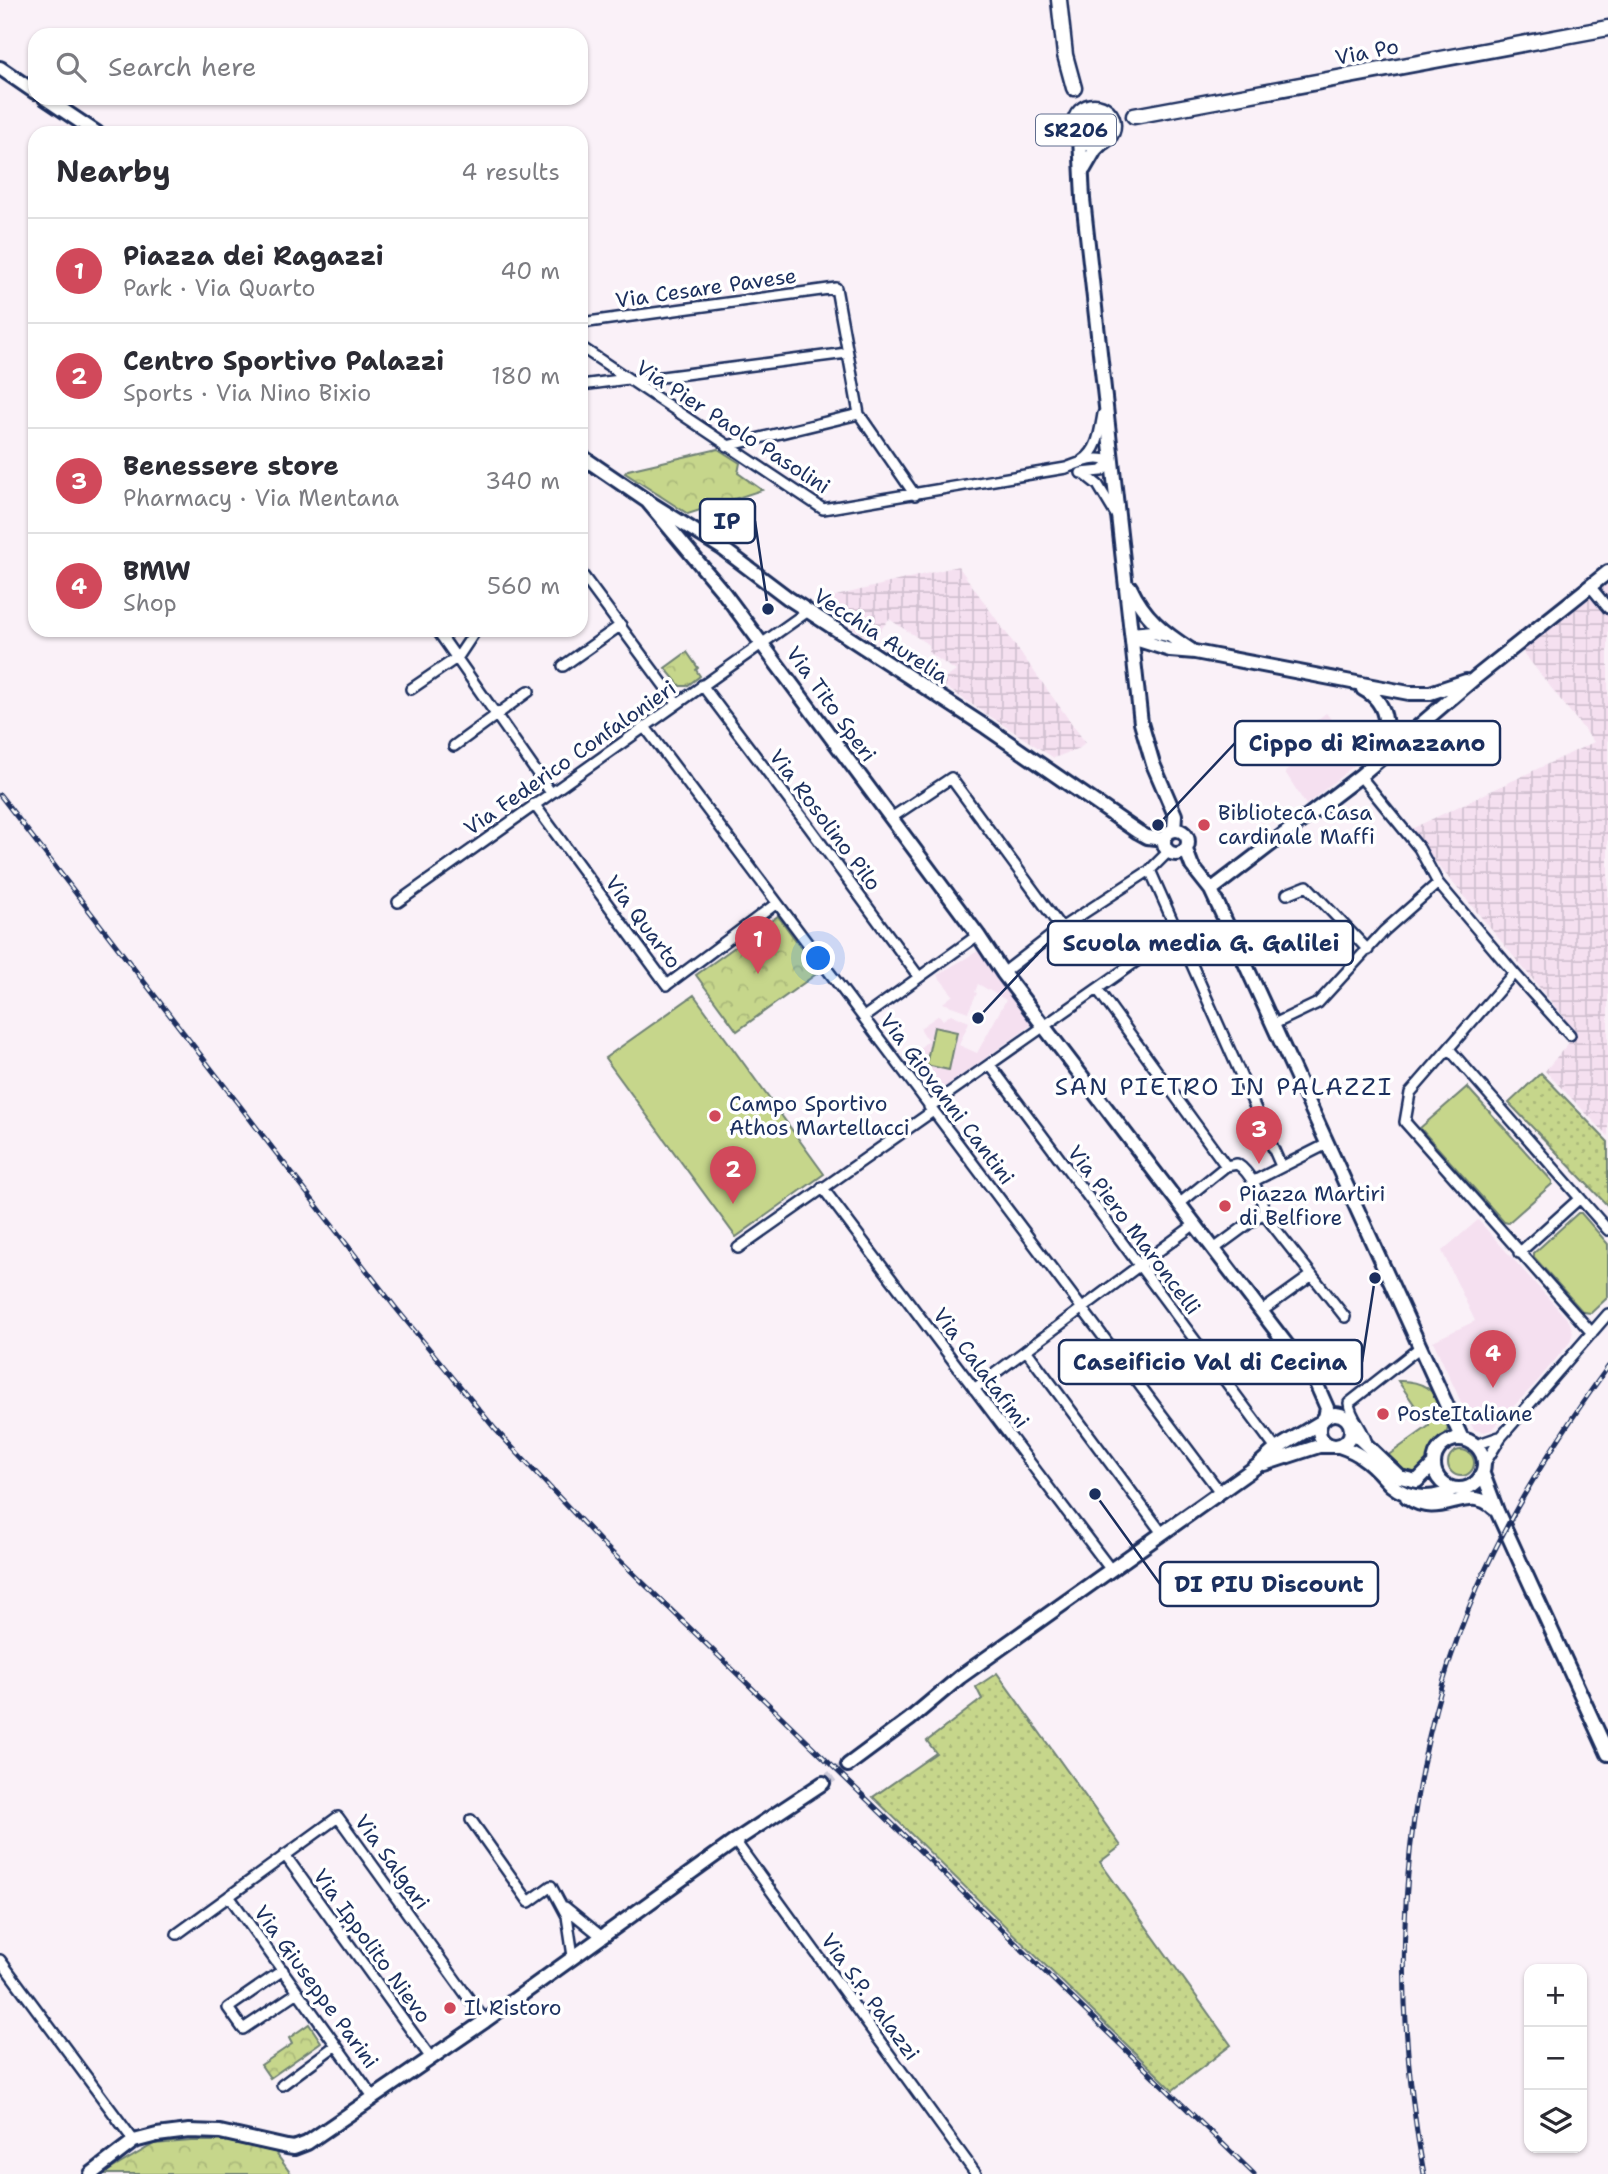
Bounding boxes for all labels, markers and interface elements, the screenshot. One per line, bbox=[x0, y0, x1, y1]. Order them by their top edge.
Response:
search box bbox=[28, 28, 588, 105]
street label: Via Po bbox=[1333, 32, 1401, 72]
icon: search bbox=[52, 48, 90, 86]
text: Search here bbox=[108, 49, 257, 84]
road number: SR206 bbox=[1036, 114, 1116, 146]
text: Nearby bbox=[56, 151, 171, 192]
text: 4 results bbox=[461, 157, 560, 187]
text: Piazza dei Ragazzi bbox=[123, 238, 384, 273]
text: 1 bbox=[74, 256, 84, 286]
text: 40 m bbox=[500, 256, 560, 286]
street label: Via Cesare Pavese bbox=[614, 261, 798, 315]
text: Park · Via Quarto bbox=[123, 273, 315, 303]
text: Centro Sportivo Palazzi bbox=[123, 343, 444, 378]
street label: Via Pier Paolo Pasolini bbox=[631, 354, 835, 500]
text: 2 bbox=[71, 361, 87, 391]
text: 180 m bbox=[491, 361, 560, 391]
text: Sports · Via Nino Bixio bbox=[123, 378, 371, 408]
text: Benessere store bbox=[123, 448, 339, 483]
text: 3 bbox=[71, 466, 87, 496]
text: 340 m bbox=[485, 466, 560, 496]
text: Pharmacy · Via Mentana bbox=[123, 483, 399, 513]
callout: IP bbox=[700, 499, 755, 543]
text: IP bbox=[713, 506, 741, 536]
text: BMW bbox=[123, 553, 191, 588]
text: 4 bbox=[71, 571, 87, 601]
text: 560 m bbox=[487, 571, 560, 601]
street label: Vecchia Aurelia bbox=[808, 582, 954, 690]
text: Shop bbox=[123, 588, 177, 618]
street label: Via Tito Speri bbox=[780, 641, 882, 767]
street label: Via Federico Confalonieri bbox=[458, 674, 682, 842]
callout: Cippo di Rimazzano bbox=[1235, 721, 1500, 765]
text: Cippo di Rimazzano bbox=[1249, 728, 1485, 758]
street label: Via Rosolino Pilo bbox=[763, 744, 887, 896]
place label: Biblioteca Casa cardinale Maffi bbox=[1218, 799, 1375, 851]
marker: Biblioteca Casa cardinale Maffi bbox=[1196, 817, 1212, 833]
street label: Via Quarto bbox=[599, 869, 687, 975]
pin: 1 bbox=[735, 916, 781, 974]
callout: Scuola media G. Galilei bbox=[1048, 921, 1353, 965]
text: Scuola media G. Galilei bbox=[1063, 928, 1339, 958]
your location bbox=[801, 941, 835, 975]
street label: Via Giovanni Cantini bbox=[873, 1008, 1021, 1190]
district label: SAN PIETRO IN PALAZZI bbox=[1055, 1071, 1393, 1103]
place label: Campo Sportivo Athos Martellacci bbox=[729, 1090, 910, 1142]
pin: 3 bbox=[1236, 1106, 1282, 1164]
marker: Campo Sportivo Athos Martellacci bbox=[707, 1108, 723, 1124]
street label: Via Piero Maroncelli bbox=[1061, 1140, 1207, 1320]
pin: 2 bbox=[710, 1146, 756, 1204]
place label: Piazza Martiri di Belfiore bbox=[1239, 1180, 1386, 1232]
marker: Piazza Martiri di Belfiore bbox=[1217, 1198, 1233, 1214]
street label: Via Calatafimi bbox=[926, 1302, 1036, 1434]
pin: 4 bbox=[1470, 1330, 1516, 1388]
callout: Caseificio Val di Cecina bbox=[1059, 1340, 1362, 1384]
text: Caseificio Val di Cecina bbox=[1073, 1347, 1347, 1377]
place label: PosteItaliane bbox=[1397, 1400, 1533, 1428]
marker: PosteItaliane bbox=[1375, 1406, 1391, 1422]
callout: DI PIU Discount bbox=[1160, 1562, 1378, 1606]
text: DI PIU Discount bbox=[1174, 1569, 1364, 1599]
street label: Via Salgari bbox=[348, 1809, 436, 1915]
street label: Via Ippolito Nievo bbox=[307, 1863, 437, 2029]
street label: Via Giuseppe Parini bbox=[247, 1900, 385, 2074]
street label: Via S.P. Palazzi bbox=[814, 1928, 926, 2066]
map controls bbox=[1524, 1964, 1587, 2153]
button: + bbox=[1524, 1964, 1587, 2027]
place label: Il Ristoro bbox=[464, 1994, 562, 2022]
marker: Il Ristoro bbox=[442, 2000, 458, 2016]
button: − bbox=[1524, 2027, 1587, 2090]
button: layers bbox=[1524, 2090, 1587, 2153]

